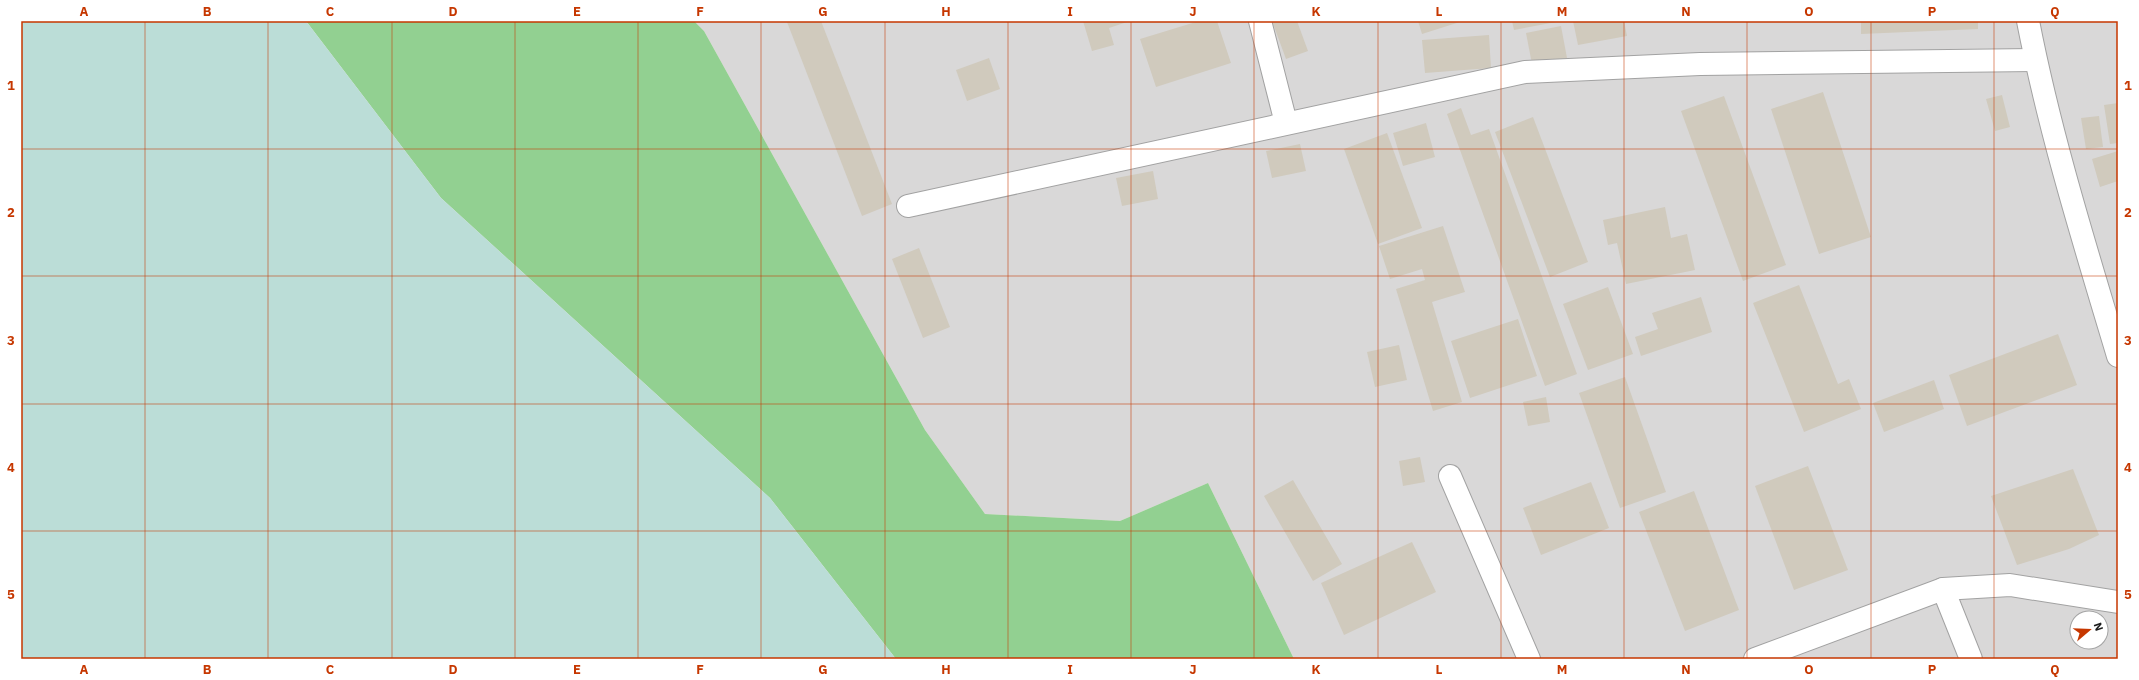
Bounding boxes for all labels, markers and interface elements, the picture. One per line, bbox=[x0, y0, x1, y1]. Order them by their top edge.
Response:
text: A bbox=[80, 3, 89, 20]
text: B bbox=[203, 3, 212, 20]
text: C bbox=[326, 3, 335, 20]
text: D bbox=[448, 3, 458, 20]
text: E bbox=[573, 3, 581, 20]
text: F bbox=[696, 3, 704, 20]
text: G bbox=[818, 3, 828, 20]
text: H bbox=[941, 3, 951, 20]
text: I bbox=[1067, 3, 1073, 20]
text: J bbox=[1189, 3, 1197, 20]
text: K bbox=[1311, 3, 1321, 20]
text: L bbox=[1436, 3, 1443, 20]
text: M bbox=[1557, 3, 1567, 20]
text: N bbox=[1681, 3, 1691, 20]
text: O bbox=[1804, 3, 1814, 20]
text: P bbox=[1928, 3, 1937, 20]
text: Q bbox=[2050, 3, 2060, 20]
text: 1 bbox=[7, 77, 15, 94]
text: 1 bbox=[2124, 77, 2132, 94]
text: 2 bbox=[7, 204, 15, 221]
text: 2 bbox=[2124, 204, 2132, 221]
text: 3 bbox=[7, 332, 15, 349]
text: 3 bbox=[2124, 332, 2132, 349]
text: 4 bbox=[7, 459, 15, 476]
text: 4 bbox=[2124, 459, 2132, 476]
text: 5 bbox=[7, 586, 15, 603]
text: 5 bbox=[2124, 586, 2132, 603]
north arrow bbox=[2069, 610, 2109, 650]
text: N bbox=[2091, 621, 2106, 633]
text: A bbox=[80, 661, 89, 678]
text: B bbox=[203, 661, 212, 678]
text: C bbox=[326, 661, 335, 678]
text: D bbox=[448, 661, 458, 678]
text: E bbox=[573, 661, 581, 678]
text: F bbox=[696, 661, 704, 678]
text: G bbox=[818, 661, 828, 678]
text: H bbox=[941, 661, 951, 678]
text: I bbox=[1067, 661, 1073, 678]
text: J bbox=[1189, 661, 1197, 678]
text: K bbox=[1311, 661, 1321, 678]
text: L bbox=[1436, 661, 1443, 678]
text: M bbox=[1557, 661, 1567, 678]
text: N bbox=[1681, 661, 1691, 678]
text: O bbox=[1804, 661, 1814, 678]
text: P bbox=[1928, 661, 1937, 678]
text: Q bbox=[2050, 661, 2060, 678]

